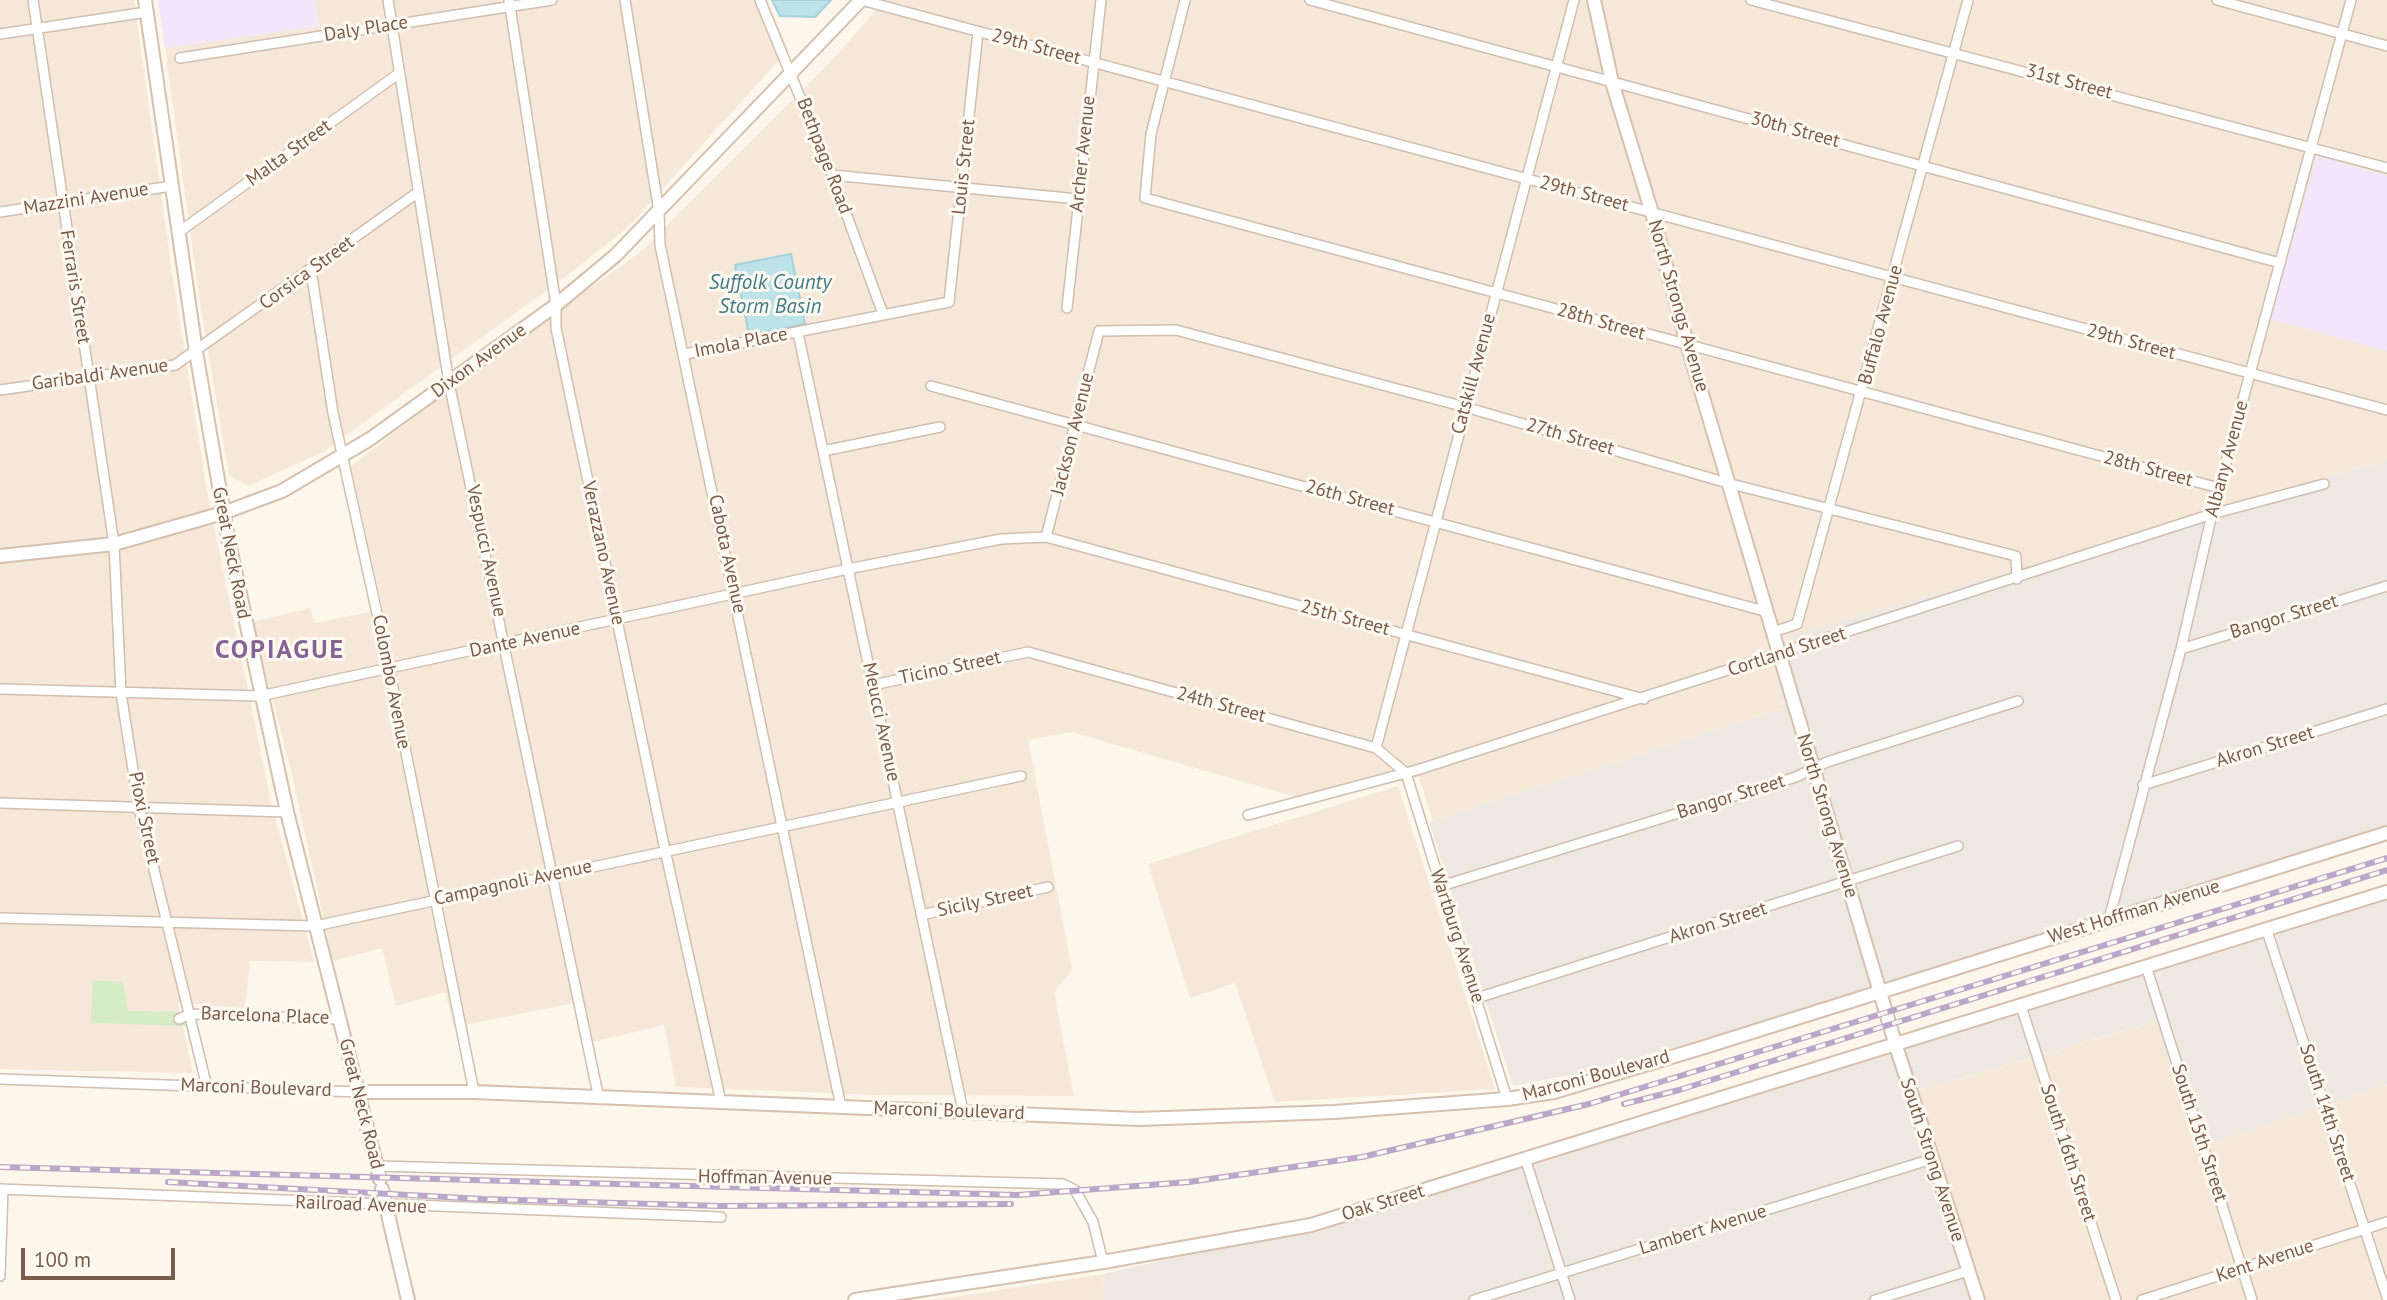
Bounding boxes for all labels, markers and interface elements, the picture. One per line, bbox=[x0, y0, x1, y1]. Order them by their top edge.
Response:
street label: Daly Place bbox=[322, 11, 410, 47]
street label: 29th Street bbox=[989, 24, 1083, 70]
street label: 31st Street bbox=[2023, 60, 2115, 104]
street label: Bethpage Road bbox=[791, 95, 857, 217]
street label: Archer Avenue bbox=[1066, 95, 1100, 213]
street label: 30th Street bbox=[1748, 107, 1842, 153]
street label: Malta Street bbox=[242, 115, 336, 191]
street label: Louis Street bbox=[948, 118, 980, 216]
street label: 29th Street bbox=[1537, 171, 1631, 217]
street label: Mazzini Avenue bbox=[22, 178, 150, 220]
street label: North Strongs Avenue bbox=[1642, 217, 1714, 395]
street label: Ferraris Street bbox=[55, 228, 95, 346]
street label: Corsica Street bbox=[255, 231, 359, 315]
street label: Buffalo Avenue bbox=[1854, 263, 1908, 387]
water label: Suffolk County Storm Basin bbox=[709, 270, 831, 320]
street label: 28th Street bbox=[1554, 298, 1648, 346]
street label: Catskill Avenue bbox=[1447, 311, 1501, 437]
street label: Dixon Avenue bbox=[427, 319, 531, 403]
street label: 29th Street bbox=[2084, 319, 2178, 365]
street label: Imola Place bbox=[692, 323, 790, 363]
street label: Garibaldi Avenue bbox=[30, 354, 170, 396]
street label: Jackson Avenue bbox=[1047, 370, 1099, 498]
street label: Albany Avenue bbox=[2200, 398, 2254, 520]
street label: 27th Street bbox=[1523, 414, 1617, 460]
street label: 28th Street bbox=[2101, 446, 2195, 492]
street label: 26th Street bbox=[1303, 475, 1397, 521]
street label: Verazzano Avenue bbox=[577, 479, 629, 627]
street label: Vespucci Avenue bbox=[461, 483, 511, 619]
street label: Great Neck Road bbox=[207, 485, 255, 621]
street label: Cabota Avenue bbox=[703, 493, 751, 615]
street label: Bangor Street bbox=[2227, 590, 2341, 644]
street label: 25th Street bbox=[1298, 595, 1392, 641]
street label: Colombo Avenue bbox=[367, 613, 415, 751]
street label: Dante Avenue bbox=[468, 617, 582, 663]
street label: Cortland Street bbox=[1725, 622, 1849, 682]
district label: COPIAGUE bbox=[216, 635, 344, 667]
street label: Ticino Street bbox=[897, 646, 1003, 690]
street label: Meucci Avenue bbox=[857, 660, 905, 784]
street label: 24th Street bbox=[1174, 682, 1268, 728]
street label: Akron Street bbox=[2213, 721, 2317, 773]
street label: North Strong Avenue bbox=[1791, 731, 1863, 901]
street label: Pioxi Street bbox=[123, 770, 165, 866]
street label: Bangor Street bbox=[1674, 770, 1788, 824]
street label: Campagnoli Avenue bbox=[432, 855, 594, 911]
street label: Wartburg Avenue bbox=[1425, 866, 1489, 1006]
street label: West Hoffman Avenue bbox=[2045, 875, 2223, 949]
street label: Sicily Street bbox=[935, 880, 1035, 922]
street label: Akron Street bbox=[1666, 897, 1770, 949]
street label: Barcelona Place bbox=[200, 1002, 330, 1030]
street label: Great Neck Road bbox=[334, 1036, 388, 1172]
street label: South 14th Street bbox=[2294, 1041, 2360, 1185]
street label: Marconi Boulevard bbox=[1520, 1045, 1672, 1107]
street label: South 15th Street bbox=[2166, 1061, 2232, 1205]
street label: Marconi Boulevard bbox=[180, 1074, 332, 1102]
street label: South Strong Avenue bbox=[1895, 1075, 1969, 1245]
street label: South 16th Street bbox=[2035, 1081, 2101, 1225]
street label: Marconi Boulevard bbox=[873, 1097, 1025, 1125]
street label: Hoffman Avenue bbox=[698, 1165, 832, 1191]
street label: Oak Street bbox=[1339, 1180, 1427, 1226]
street label: Railroad Avenue bbox=[295, 1191, 427, 1219]
street label: Lambert Avenue bbox=[1637, 1200, 1769, 1260]
scale bar bbox=[24, 1234, 178, 1278]
street label: Kent Avenue bbox=[2213, 1234, 2317, 1288]
text: 100 m bbox=[34, 1246, 91, 1273]

